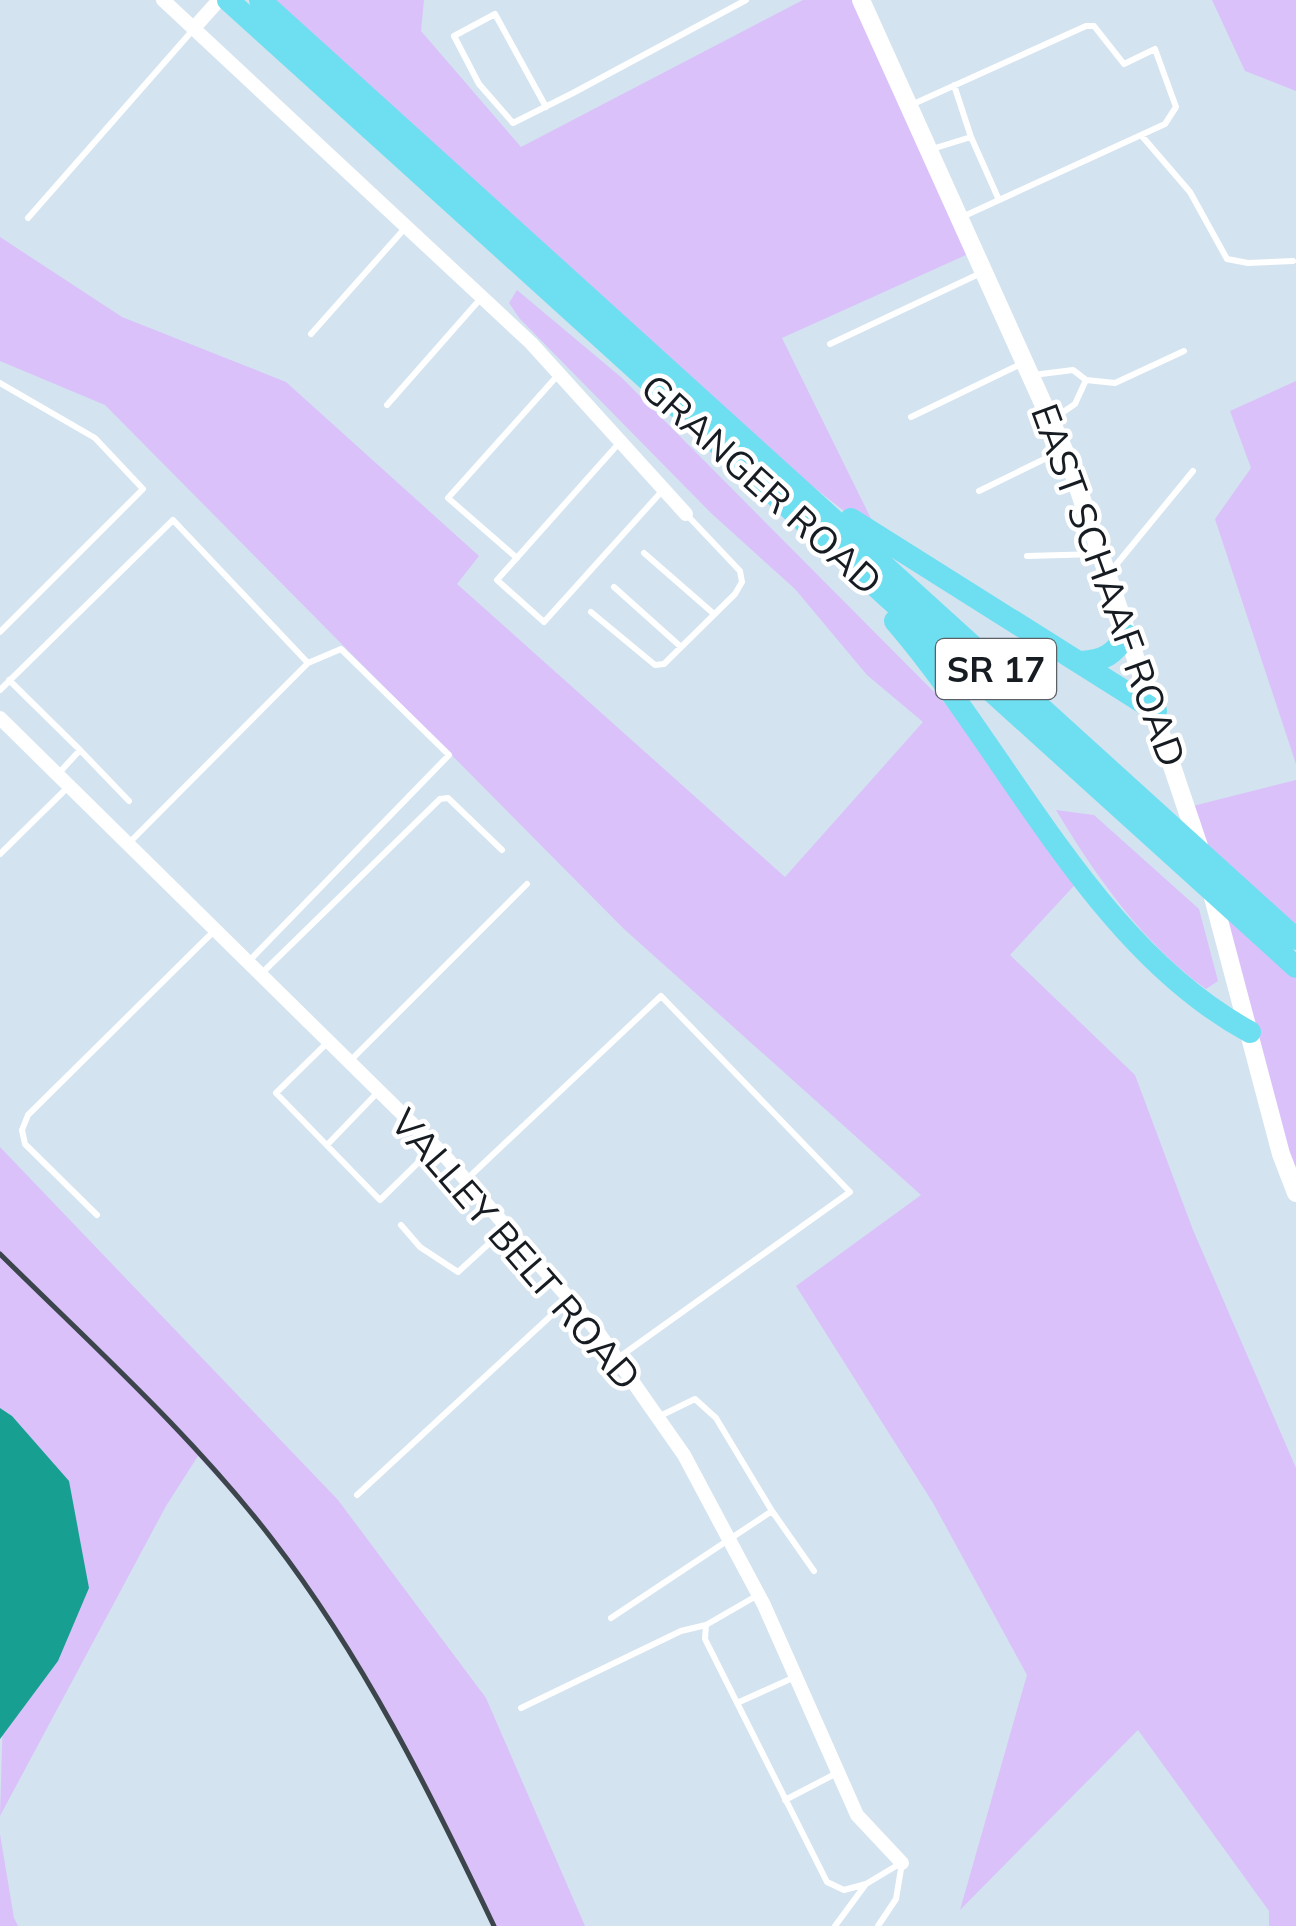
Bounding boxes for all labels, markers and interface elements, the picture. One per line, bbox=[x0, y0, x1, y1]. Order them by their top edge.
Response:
street label: GRANGER ROAD bbox=[632, 363, 892, 605]
street label: EAST SCHAAF ROAD bbox=[1021, 397, 1197, 773]
road number: SR 17 bbox=[936, 639, 1056, 699]
street label: VALLEY BELT ROAD bbox=[381, 1099, 651, 1399]

